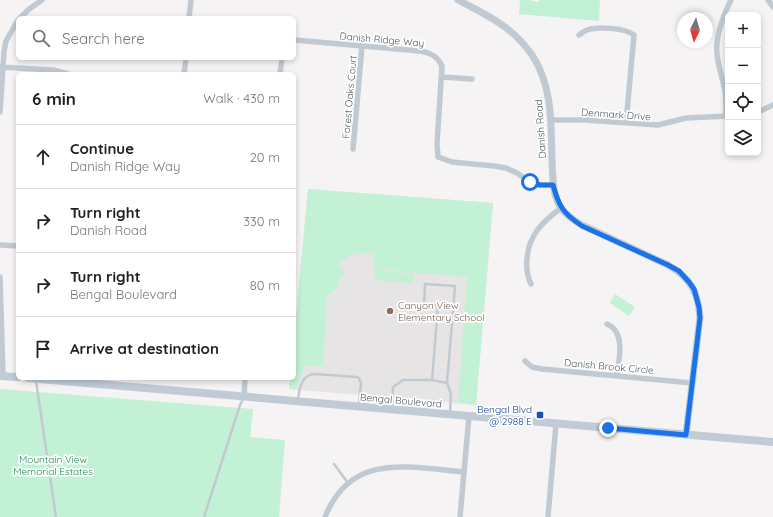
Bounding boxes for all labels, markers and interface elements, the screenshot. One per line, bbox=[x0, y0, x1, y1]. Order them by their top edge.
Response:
north arrow bbox=[677, 12, 713, 48]
map controls bbox=[725, 12, 761, 156]
button: + bbox=[725, 12, 761, 48]
search box bbox=[16, 16, 296, 60]
icon: search bbox=[30, 27, 52, 49]
text: Search here bbox=[62, 29, 145, 48]
street label: Danish Ridge Way bbox=[339, 29, 425, 50]
button: − bbox=[725, 48, 761, 84]
street label: Forest Oaks Court bbox=[339, 54, 360, 139]
button: locate bbox=[725, 84, 761, 120]
text: 6 min bbox=[32, 88, 76, 109]
text: Walk · 430 m bbox=[203, 90, 280, 106]
street label: Danish Road bbox=[532, 99, 549, 159]
street label: Denmark Drive bbox=[581, 106, 652, 123]
button: layers bbox=[725, 120, 761, 156]
text: Continue bbox=[70, 139, 134, 158]
icon: ahead bbox=[32, 146, 54, 168]
text: 20 m bbox=[250, 149, 280, 165]
text: Danish Ridge Way bbox=[70, 158, 180, 174]
route start bbox=[521, 173, 539, 191]
text: Turn right bbox=[70, 203, 141, 222]
icon: right bbox=[32, 210, 54, 232]
text: 330 m bbox=[243, 213, 280, 229]
text: Danish Road bbox=[70, 222, 147, 238]
text: Turn right bbox=[70, 267, 141, 286]
icon: right bbox=[32, 274, 54, 296]
text: 80 m bbox=[250, 277, 280, 293]
text: Bengal Boulevard bbox=[70, 286, 177, 302]
place label: Canyon View Elementary School bbox=[398, 299, 485, 324]
marker: Canyon View Elementary School bbox=[385, 306, 395, 316]
icon: arrive bbox=[32, 338, 54, 360]
text: Arrive at destination bbox=[70, 339, 219, 358]
street label: Danish Brook Circle bbox=[564, 356, 655, 377]
street label: Bengal Boulevard bbox=[359, 390, 442, 411]
place label: Bengal Blvd @ 2988 E bbox=[477, 403, 532, 428]
marker: Bengal Blvd @ 2988 E bbox=[535, 410, 545, 420]
route end bbox=[599, 419, 617, 437]
park label: Mountain View Memorial Estates bbox=[13, 453, 93, 478]

